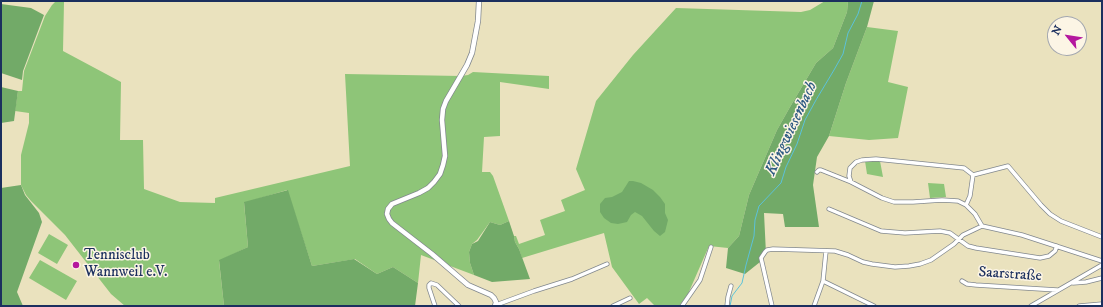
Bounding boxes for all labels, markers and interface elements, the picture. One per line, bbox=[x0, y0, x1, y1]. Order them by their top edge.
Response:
north arrow bbox=[1047, 16, 1087, 56]
text: N bbox=[1049, 23, 1066, 38]
water label: Klingwiesenbach bbox=[762, 79, 822, 179]
place label: Tennisclub Wannweil e.V. bbox=[84, 247, 168, 282]
marker: Tennisclub Wannweil e.V. bbox=[71, 260, 81, 270]
street label: Saarstraße bbox=[978, 264, 1042, 286]

